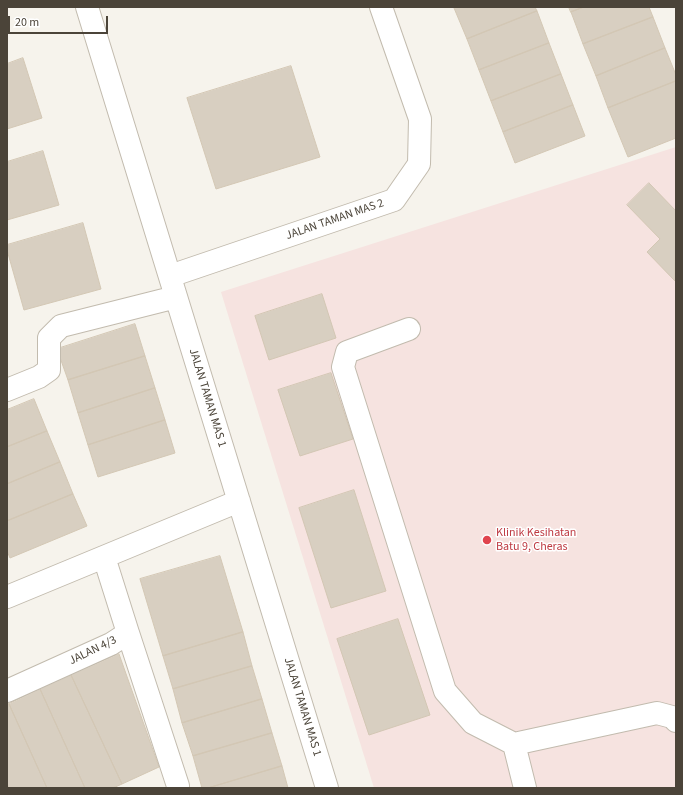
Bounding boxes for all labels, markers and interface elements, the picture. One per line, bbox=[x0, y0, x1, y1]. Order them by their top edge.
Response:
scale bar bbox=[10, 8, 110, 34]
text: 20 m bbox=[15, 14, 39, 31]
street label: JALAN TAMAN MAS 2 bbox=[284, 196, 386, 244]
street label: JALAN TAMAN MAS 1 bbox=[185, 347, 229, 449]
place label: Klinik Kesihatan Batu 9, Cheras bbox=[496, 526, 576, 554]
marker: Klinik Kesihatan Batu 9, Cheras bbox=[481, 534, 493, 546]
street label: JALAN 4/3 bbox=[67, 633, 119, 669]
street label: JALAN TAMAN MAS 1 bbox=[280, 656, 324, 758]

